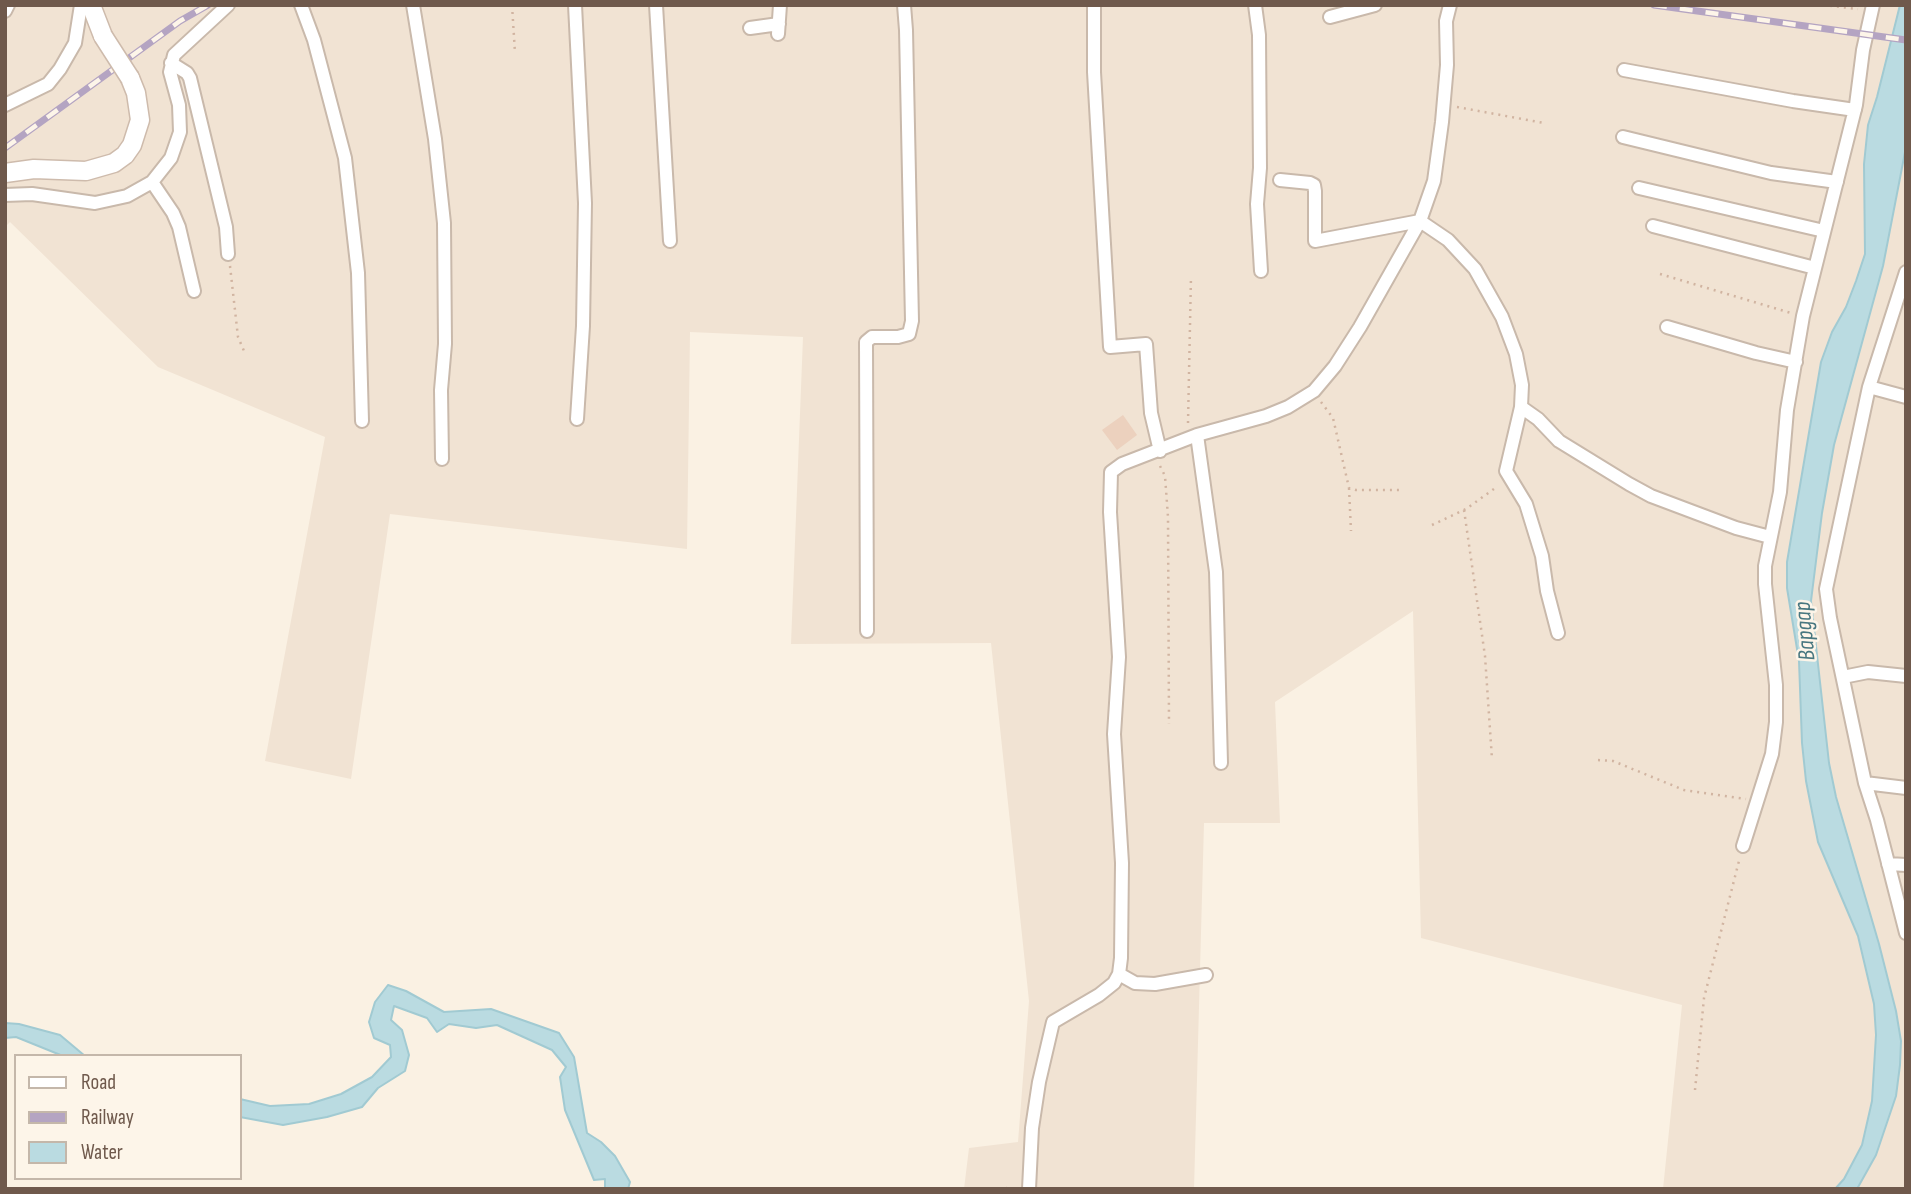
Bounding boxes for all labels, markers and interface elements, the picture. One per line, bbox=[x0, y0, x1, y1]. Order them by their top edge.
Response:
water label: Вардар bbox=[1789, 600, 1823, 662]
legend bbox=[14, 1054, 242, 1180]
text: Road bbox=[81, 1070, 116, 1095]
text: Railway bbox=[81, 1105, 134, 1130]
text: Water bbox=[81, 1140, 123, 1165]

